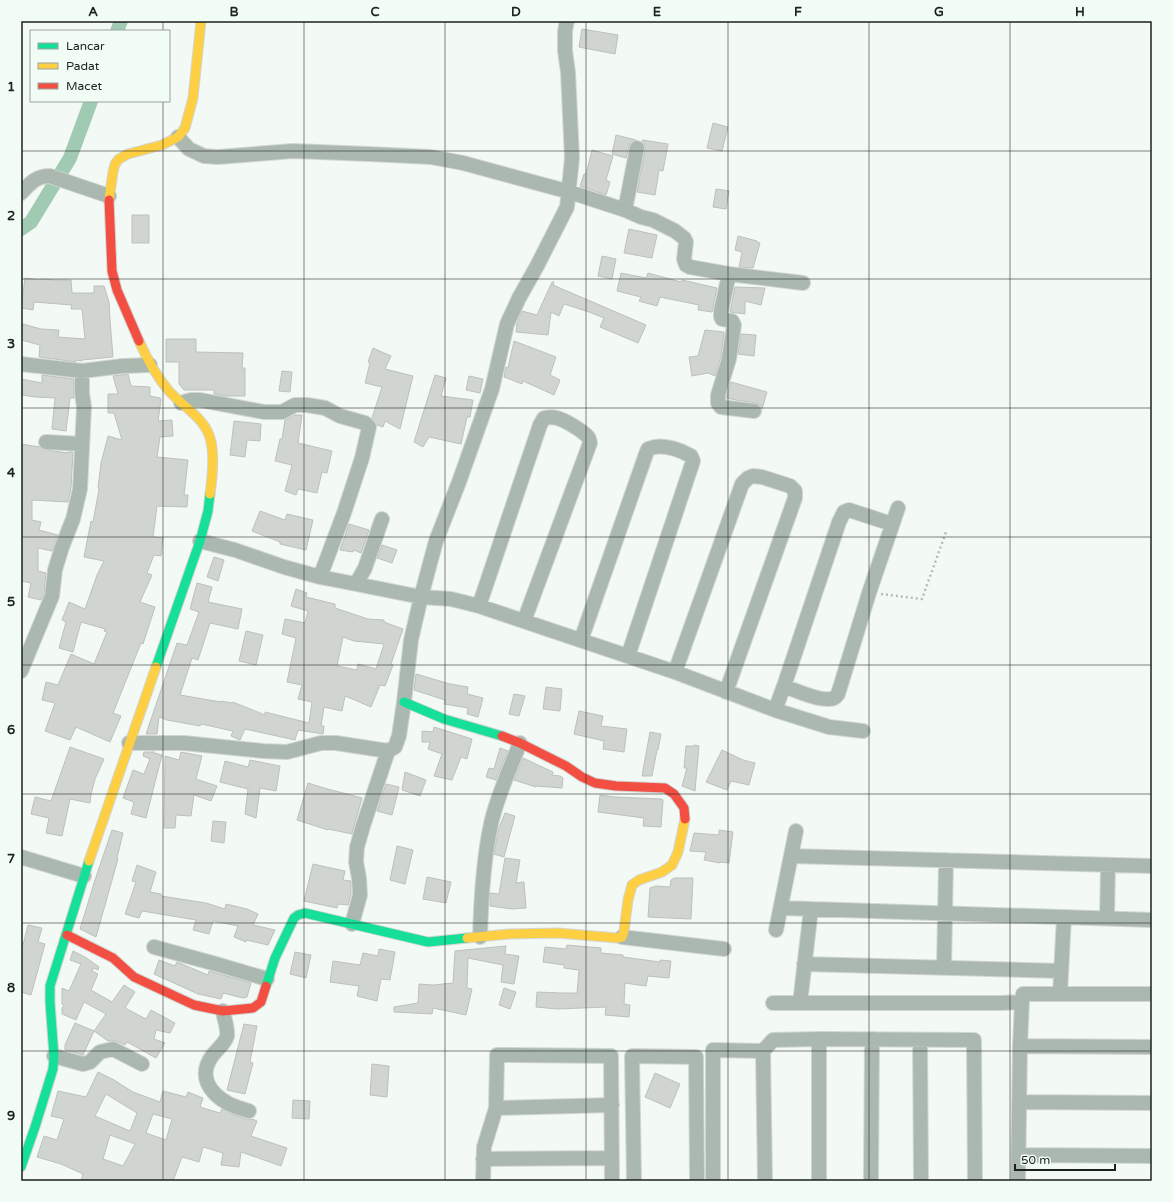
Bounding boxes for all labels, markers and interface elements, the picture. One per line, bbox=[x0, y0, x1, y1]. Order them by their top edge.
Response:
text: A bbox=[88, 4, 98, 20]
text: B bbox=[229, 4, 239, 20]
text: C bbox=[370, 4, 380, 20]
text: D bbox=[511, 4, 521, 20]
text: E bbox=[653, 4, 661, 20]
text: F bbox=[794, 4, 802, 20]
text: G bbox=[934, 4, 944, 20]
text: H bbox=[1075, 4, 1085, 20]
legend bbox=[30, 30, 170, 102]
text: Lancar bbox=[66, 39, 105, 53]
text: Padat bbox=[66, 59, 100, 73]
text: 1 bbox=[7, 79, 15, 95]
text: Macet bbox=[66, 79, 102, 93]
text: 2 bbox=[7, 208, 15, 224]
text: 3 bbox=[7, 336, 15, 352]
text: 4 bbox=[7, 465, 16, 481]
text: 5 bbox=[7, 594, 15, 610]
text: 6 bbox=[7, 722, 15, 738]
text: 7 bbox=[7, 851, 15, 867]
text: 8 bbox=[7, 980, 15, 996]
text: 9 bbox=[7, 1108, 15, 1124]
scale bar bbox=[1015, 1146, 1115, 1172]
text: 50 m bbox=[1021, 1153, 1050, 1167]

